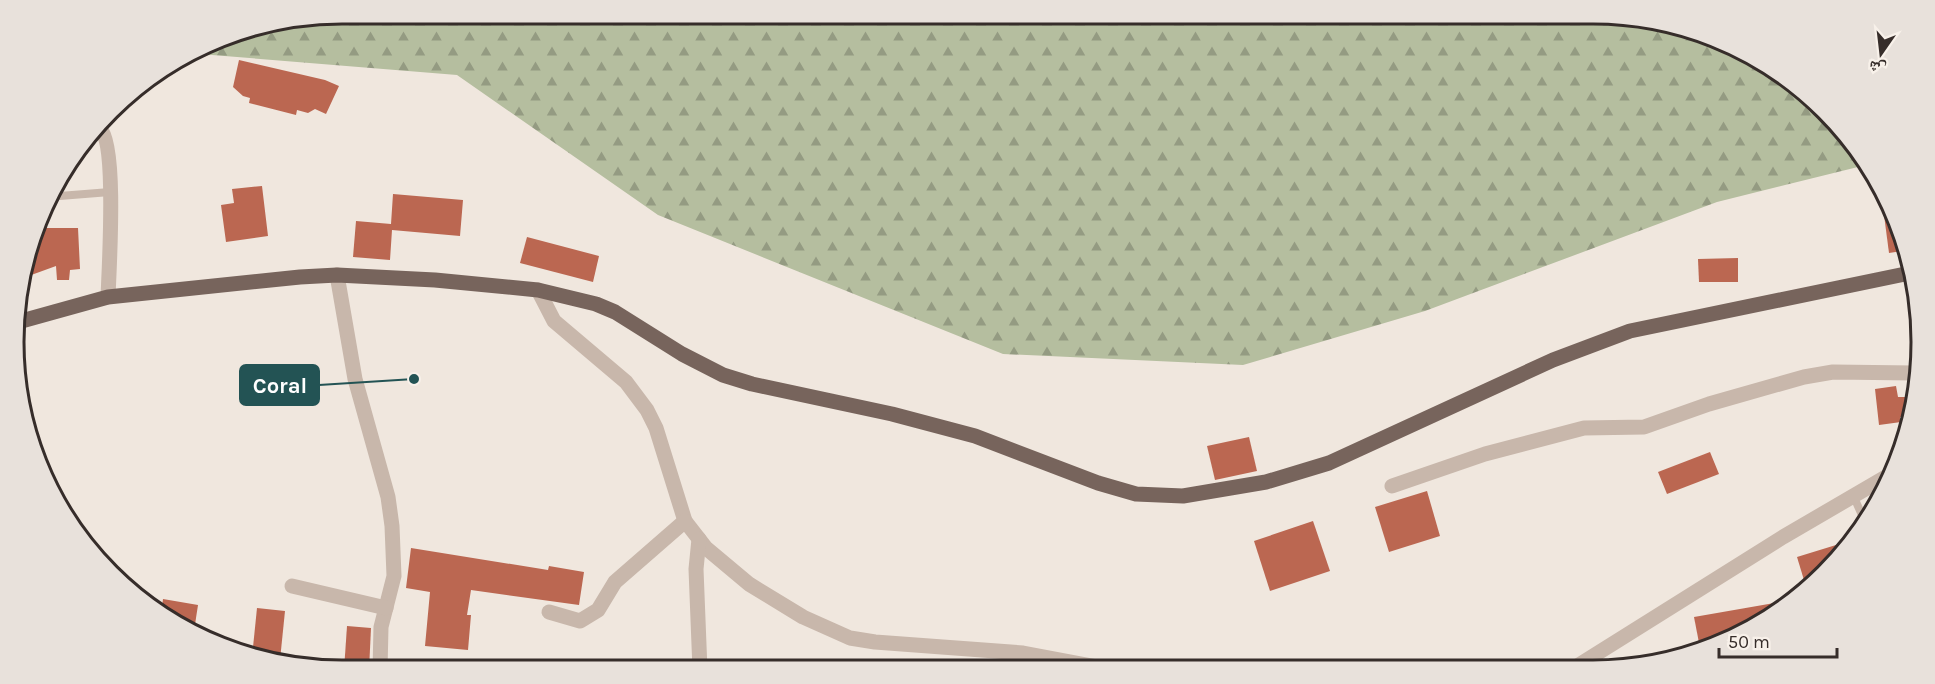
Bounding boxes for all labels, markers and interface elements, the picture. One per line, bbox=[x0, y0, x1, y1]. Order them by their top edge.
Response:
north arrow bbox=[1851, 24, 1911, 84]
text: ش bbox=[1867, 57, 1888, 79]
callout: Coral bbox=[240, 365, 319, 405]
text: Coral bbox=[253, 373, 307, 399]
scale bar bbox=[1719, 621, 1838, 659]
text: 50 m bbox=[1728, 631, 1770, 653]

